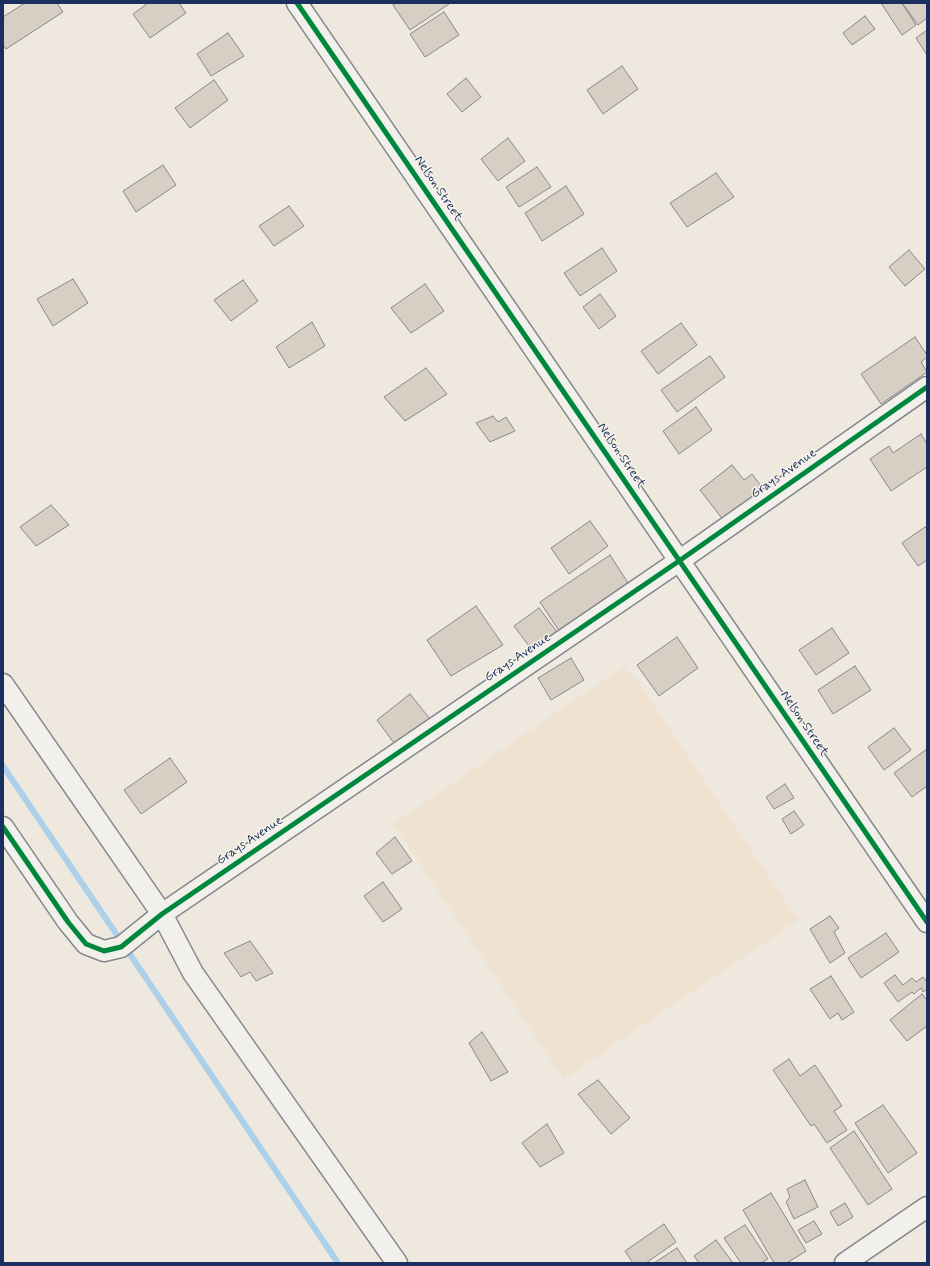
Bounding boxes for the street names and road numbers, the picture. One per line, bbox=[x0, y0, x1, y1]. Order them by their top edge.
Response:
street label: Nelson Street bbox=[410, 153, 466, 225]
street label: Nelson Street bbox=[593, 420, 649, 492]
street label: Grays Avenue bbox=[748, 446, 820, 502]
street label: Grays Avenue bbox=[482, 630, 554, 686]
street label: Nelson Street bbox=[776, 688, 832, 760]
street label: Grays Avenue bbox=[214, 813, 286, 869]

